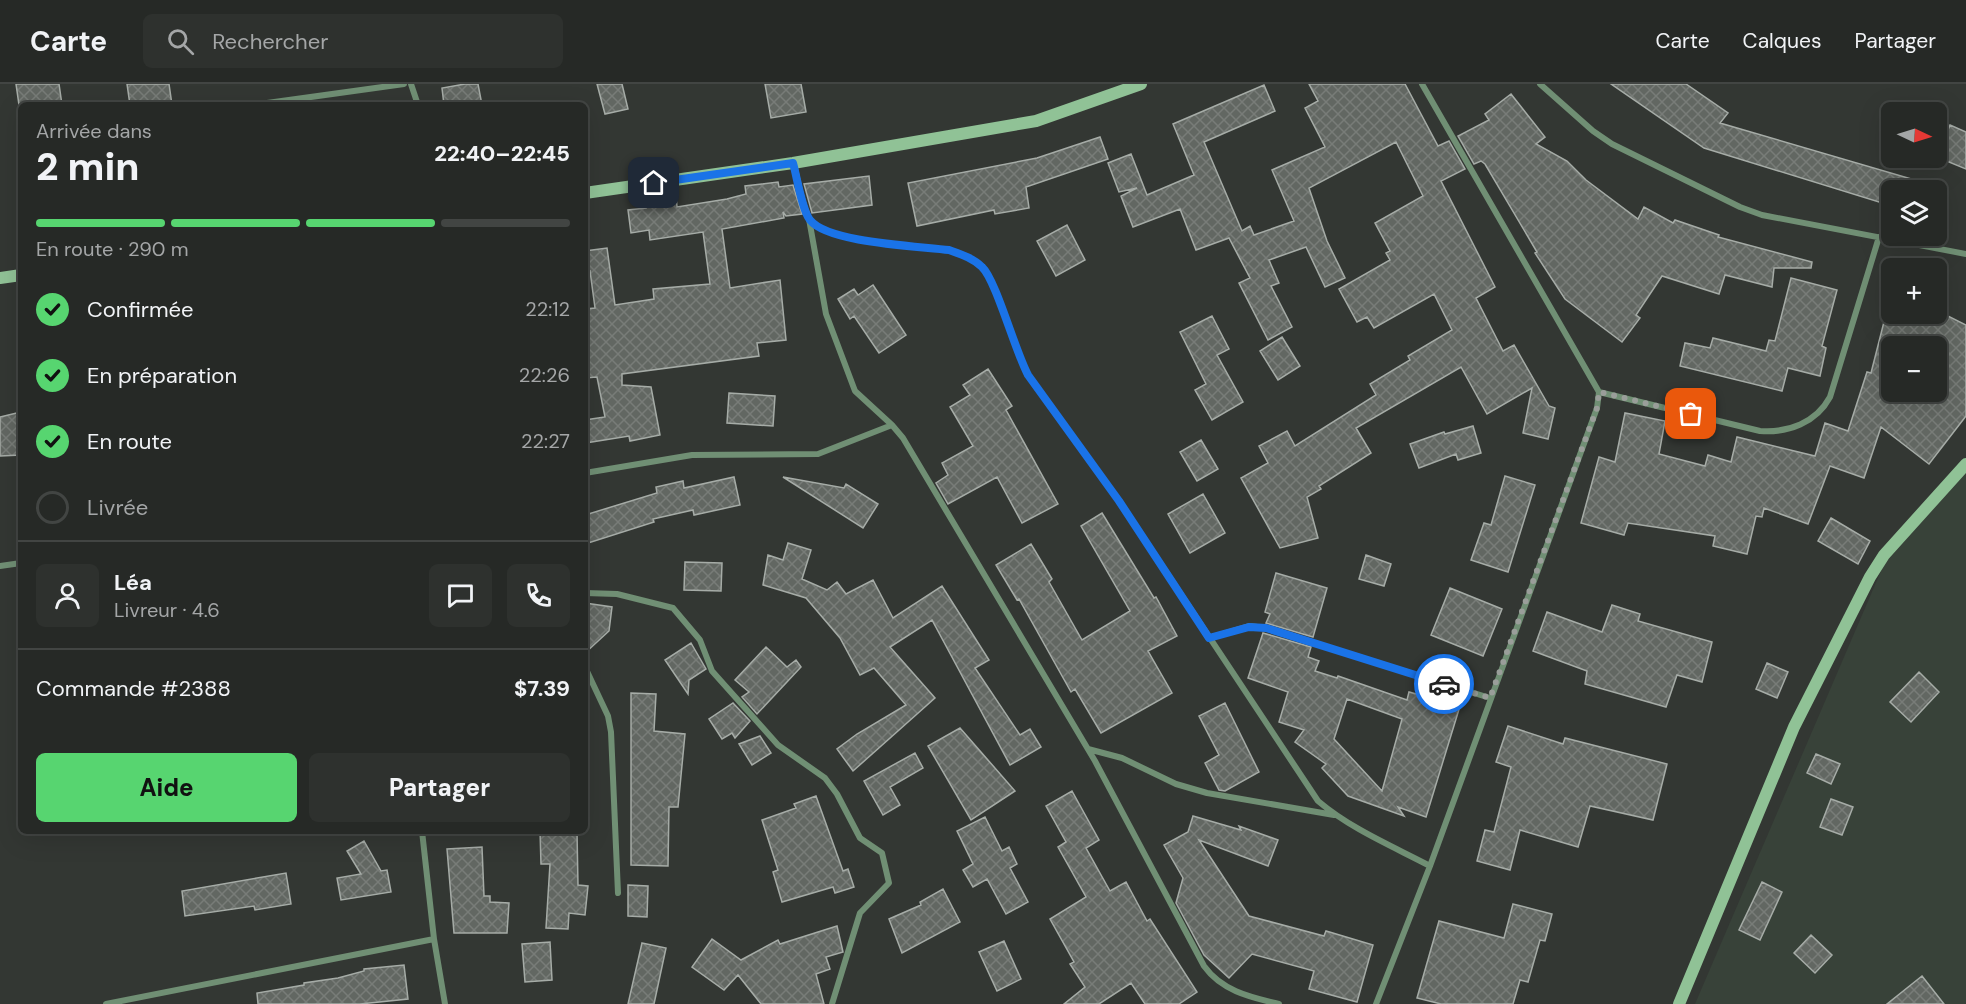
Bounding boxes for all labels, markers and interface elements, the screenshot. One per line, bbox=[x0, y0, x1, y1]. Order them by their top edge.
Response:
search box bbox=[143, 14, 563, 68]
text: Carte bbox=[30, 23, 107, 60]
icon: search bbox=[164, 25, 197, 58]
text: Rechercher bbox=[212, 27, 328, 56]
text: Carte bbox=[1655, 27, 1710, 55]
text: Calques bbox=[1743, 27, 1821, 55]
text: Partager bbox=[1854, 27, 1936, 55]
north arrow bbox=[1881, 102, 1947, 168]
map controls bbox=[1881, 102, 1947, 402]
text: Arrivée dans bbox=[36, 118, 152, 144]
text: 22:40–22:45 bbox=[434, 139, 570, 168]
text: 2 min bbox=[36, 141, 140, 192]
pin bbox=[628, 157, 679, 208]
icon: home bbox=[637, 166, 670, 199]
button: layers bbox=[1881, 180, 1947, 246]
text: En route · 290 m bbox=[36, 236, 189, 262]
button: + bbox=[1881, 258, 1947, 324]
icon: check bbox=[36, 293, 69, 326]
text: Confirmée bbox=[87, 295, 194, 324]
text: 22:12 bbox=[525, 296, 570, 322]
button: − bbox=[1881, 336, 1947, 402]
icon: check bbox=[36, 359, 69, 392]
text: En préparation bbox=[87, 361, 237, 390]
text: 22:26 bbox=[519, 362, 570, 388]
pin bbox=[1665, 388, 1716, 439]
icon: bag bbox=[1674, 397, 1707, 430]
icon: check bbox=[36, 425, 69, 458]
text: En route bbox=[87, 427, 172, 456]
text: 22:27 bbox=[521, 428, 570, 454]
text: Livrée bbox=[87, 493, 148, 522]
button: person bbox=[36, 564, 99, 627]
button: chat bbox=[429, 564, 492, 627]
button: phone bbox=[507, 564, 570, 627]
text: Léa bbox=[114, 568, 152, 597]
text: Livreur · 4.6 bbox=[114, 597, 220, 623]
courier bbox=[1414, 654, 1474, 714]
icon: car bbox=[1428, 668, 1461, 701]
text: Commande #2388 bbox=[36, 674, 231, 703]
text: $7.39 bbox=[514, 674, 570, 703]
button: Aide bbox=[36, 753, 297, 822]
button: Partager bbox=[309, 753, 570, 822]

